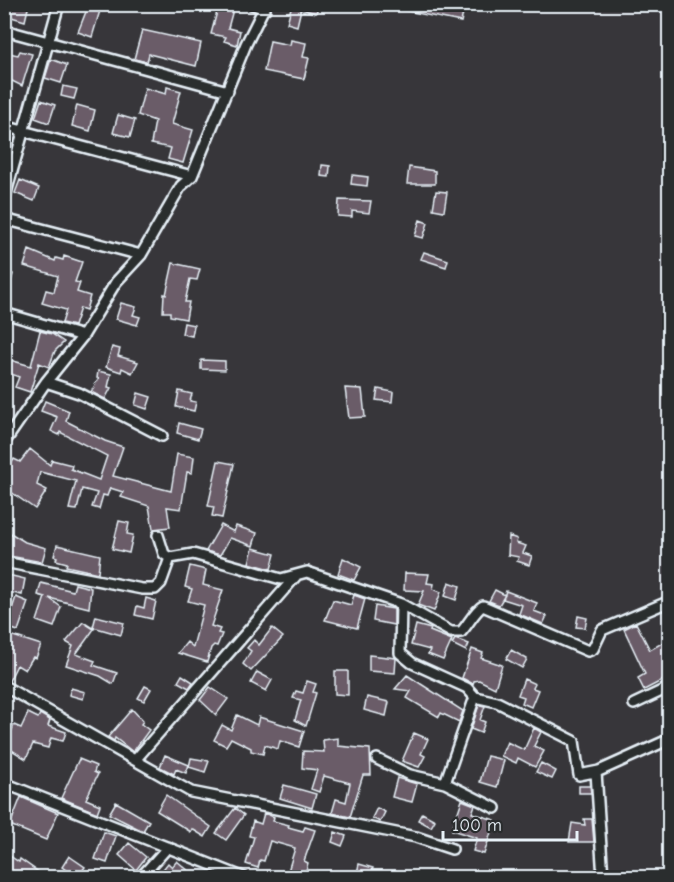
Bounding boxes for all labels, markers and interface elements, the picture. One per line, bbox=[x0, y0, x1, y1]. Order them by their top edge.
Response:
scale bar bbox=[443, 804, 576, 842]
text: 100 m bbox=[452, 815, 502, 836]

